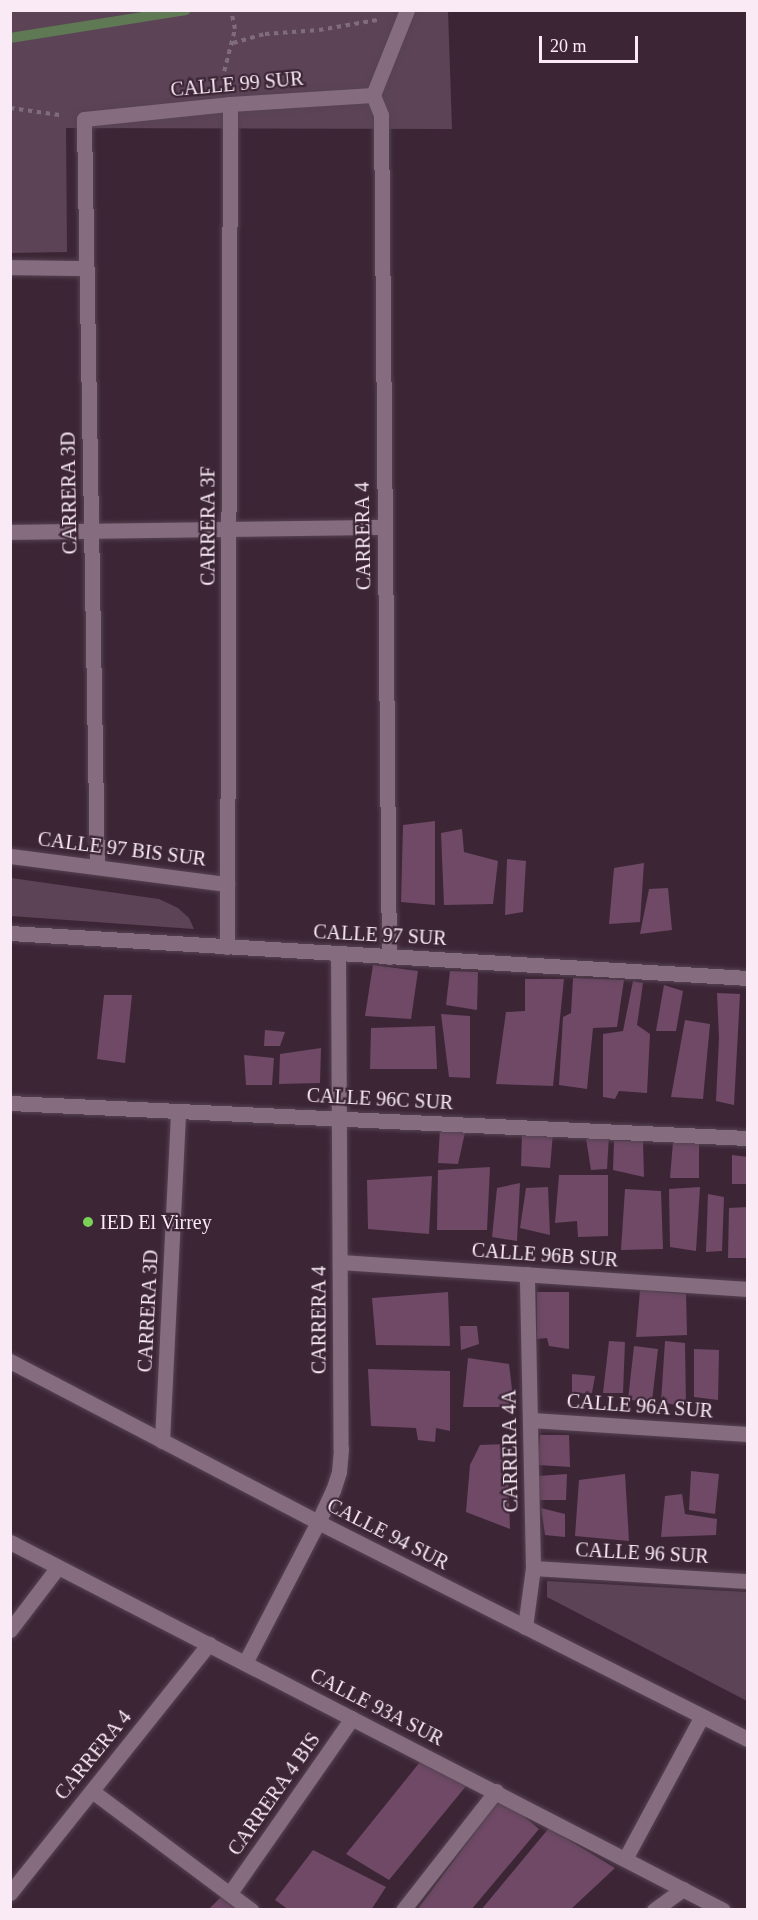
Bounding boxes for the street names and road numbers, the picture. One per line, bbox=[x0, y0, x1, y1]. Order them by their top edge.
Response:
street label: CALLE 99 SUR bbox=[170, 66, 304, 102]
street label: CARRERA 3D bbox=[56, 431, 82, 555]
street label: CARRERA 3F bbox=[196, 466, 220, 586]
street label: CARRERA 4 bbox=[350, 481, 376, 591]
street label: CALLE 97 BIS SUR bbox=[36, 827, 208, 871]
street label: CALLE 97 SUR bbox=[313, 920, 447, 950]
street label: CALLE 96C SUR bbox=[306, 1083, 454, 1115]
street label: CALLE 96B SUR bbox=[471, 1238, 619, 1272]
street label: CARRERA 3D bbox=[133, 1249, 163, 1373]
street label: CARRERA 4 bbox=[307, 1265, 331, 1375]
street label: CARRERA 4A bbox=[497, 1389, 523, 1513]
street label: CALLE 96A SUR bbox=[565, 1389, 715, 1423]
street label: CALLE 94 SUR bbox=[323, 1493, 453, 1575]
street label: CALLE 96 SUR bbox=[575, 1538, 709, 1568]
street label: CALLE 93A SUR bbox=[306, 1663, 448, 1751]
street label: CARRERA 4 bbox=[49, 1705, 137, 1805]
street label: CARRERA 4 BIS bbox=[222, 1727, 326, 1861]

